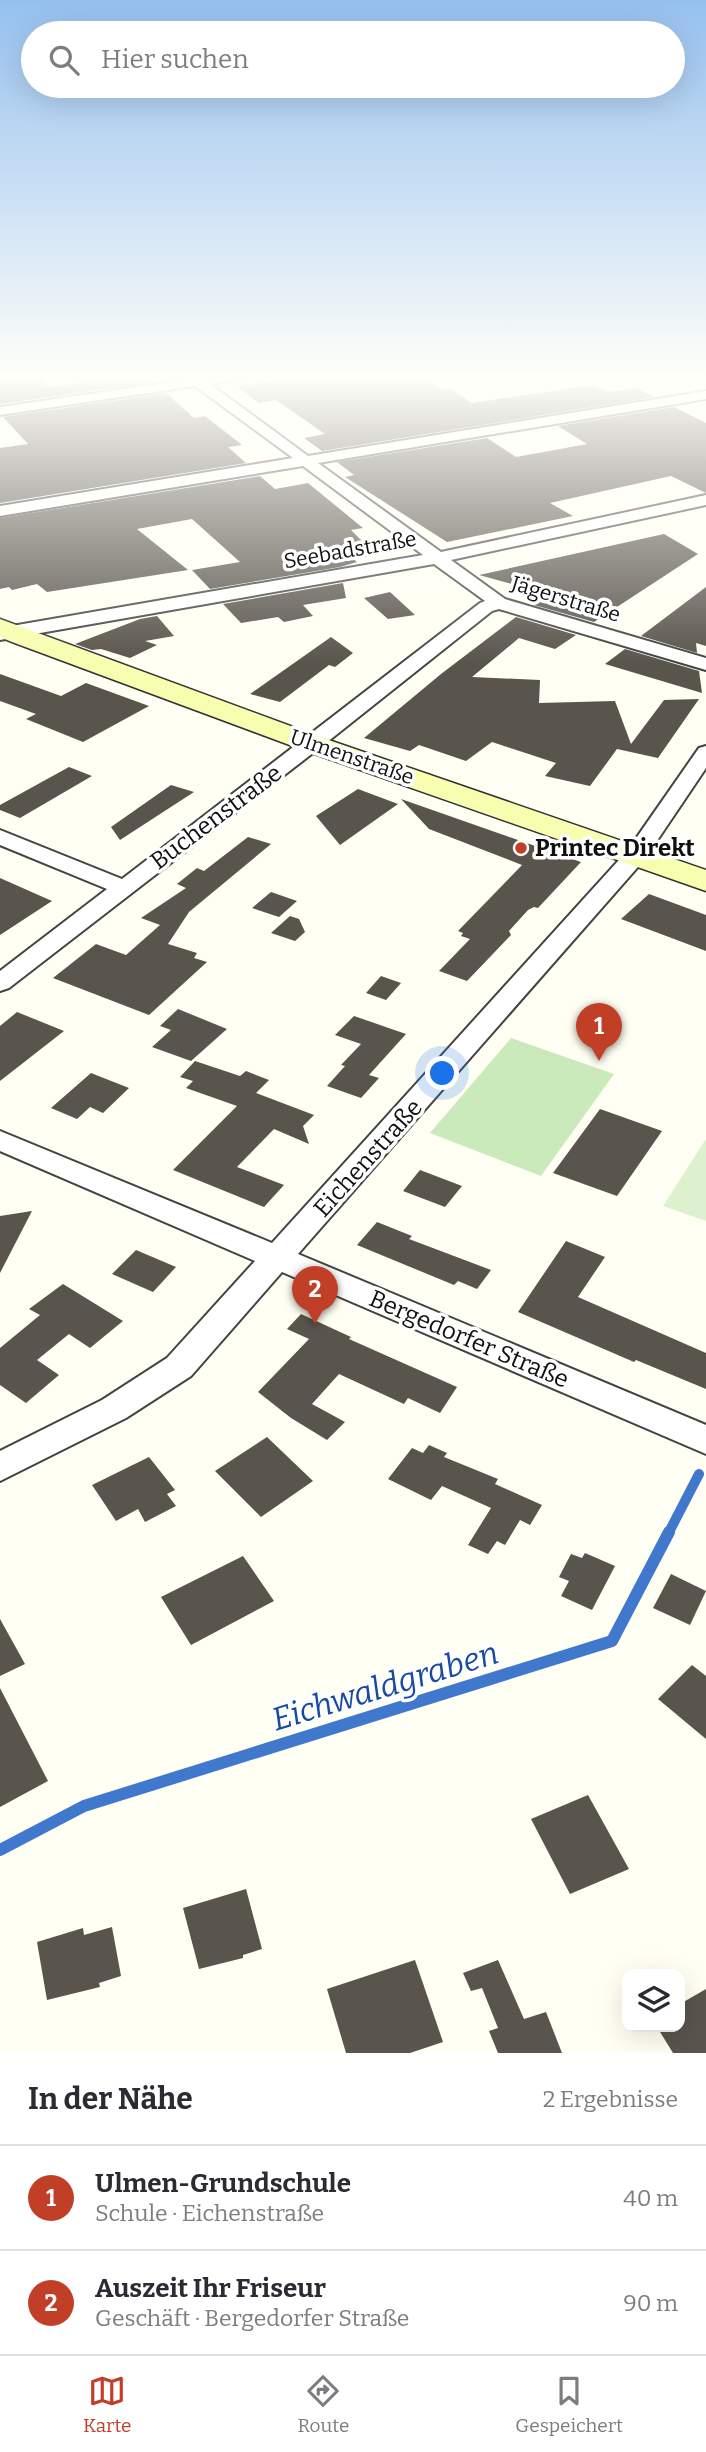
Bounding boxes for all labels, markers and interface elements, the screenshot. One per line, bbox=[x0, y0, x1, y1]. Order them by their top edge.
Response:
search box bbox=[21, 21, 685, 98]
icon: search bbox=[45, 41, 83, 79]
text: Hier suchen bbox=[101, 44, 249, 75]
street label: Seebadstraße bbox=[282, 526, 418, 574]
street label: Jägerstraße bbox=[507, 570, 624, 628]
street label: Ulmenstraße bbox=[287, 724, 417, 790]
street label: Buchenstraße bbox=[145, 759, 287, 875]
place label: Printec Direkt bbox=[535, 834, 695, 862]
marker: Printec Direkt bbox=[513, 840, 529, 856]
pin: 1 bbox=[576, 1003, 622, 1061]
your location bbox=[425, 1056, 459, 1090]
street label: Eichenstraße bbox=[308, 1093, 428, 1223]
pin: 2 bbox=[292, 1266, 338, 1324]
street label: Bergedorfer Straße bbox=[365, 1284, 573, 1394]
water label: Eichwaldgraben bbox=[267, 1634, 503, 1738]
map controls bbox=[622, 1969, 685, 2032]
button: layers bbox=[622, 1969, 685, 2032]
text: In der Nähe bbox=[28, 2081, 193, 2117]
text: 2 Ergebnisse bbox=[543, 2085, 678, 2113]
text: Ulmen-Grundschule bbox=[95, 2168, 351, 2199]
text: 1 bbox=[46, 2184, 56, 2212]
text: 40 m bbox=[623, 2184, 678, 2212]
text: Schule · Eichenstraße bbox=[95, 2199, 324, 2227]
text: Auszeit Ihr Friseur bbox=[95, 2273, 326, 2304]
text: 2 bbox=[45, 2289, 57, 2317]
text: 90 m bbox=[623, 2289, 678, 2317]
text: Geschäft · Bergedorfer Straße bbox=[95, 2304, 409, 2332]
tab: Karte bbox=[83, 2372, 131, 2437]
tab: Route bbox=[297, 2372, 349, 2437]
tab: Gespeichert bbox=[515, 2372, 623, 2437]

